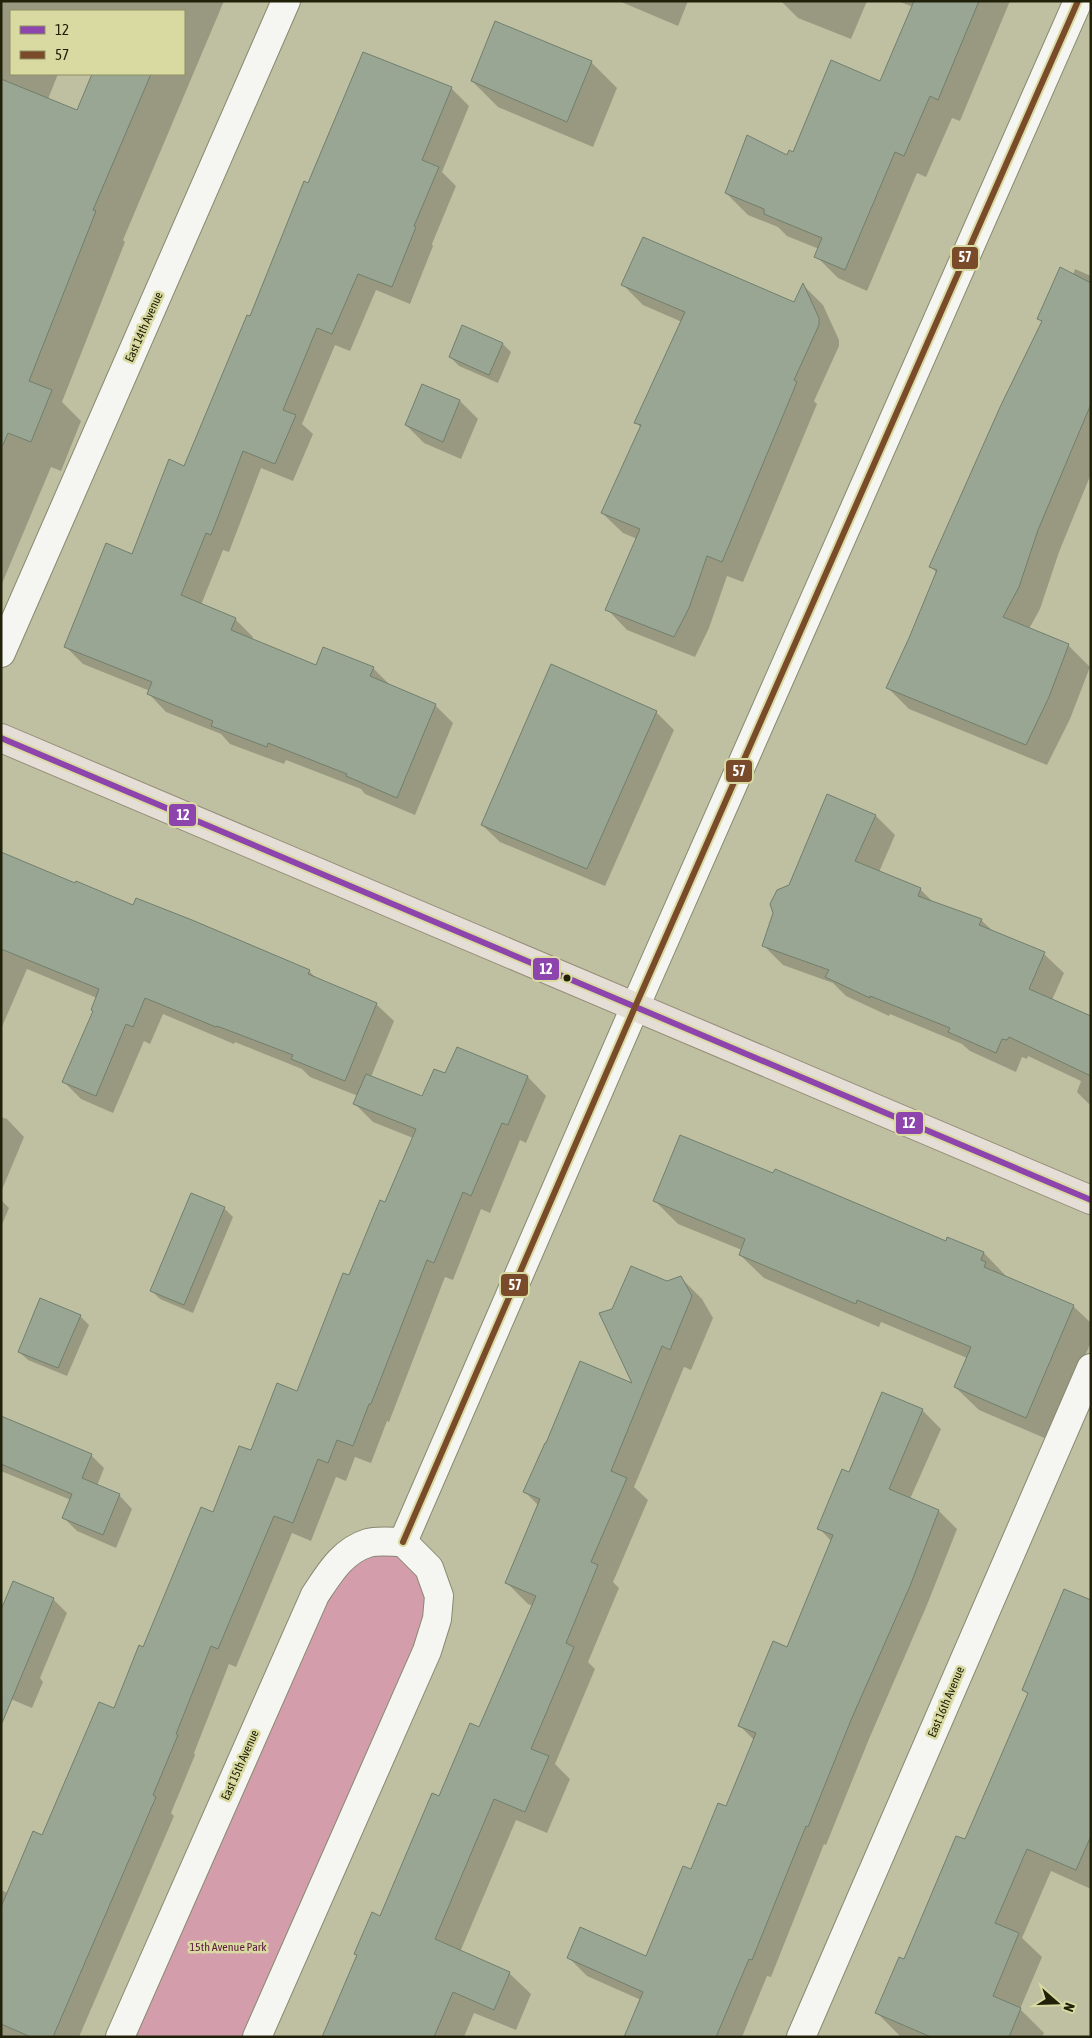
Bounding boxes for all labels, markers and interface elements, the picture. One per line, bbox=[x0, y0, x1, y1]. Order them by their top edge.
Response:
legend bbox=[10, 10, 185, 75]
text: 12 bbox=[55, 21, 69, 38]
text: 57 bbox=[55, 46, 69, 63]
line badge: 57 bbox=[951, 246, 979, 270]
text: 57 bbox=[958, 249, 972, 265]
street label: East 14th Avenue bbox=[122, 290, 166, 364]
line badge: 57 bbox=[725, 759, 753, 783]
text: 57 bbox=[732, 763, 746, 779]
line badge: 12 bbox=[168, 803, 197, 827]
text: 12 bbox=[176, 807, 190, 823]
line badge: 12 bbox=[532, 957, 560, 981]
text: 12 bbox=[539, 961, 553, 977]
unlabelled marker bbox=[562, 973, 572, 983]
line badge: 12 bbox=[895, 1111, 924, 1135]
text: 12 bbox=[902, 1115, 916, 1131]
line badge: 57 bbox=[500, 1273, 529, 1297]
text: 57 bbox=[508, 1277, 522, 1293]
street label: East 16th Avenue bbox=[925, 1665, 967, 1739]
street label: East 15th Avenue bbox=[218, 1728, 262, 1802]
park label: 15th Avenue Park bbox=[189, 1940, 267, 1954]
north arrow bbox=[1032, 1978, 1082, 2028]
text: N bbox=[1060, 2001, 1078, 2014]

